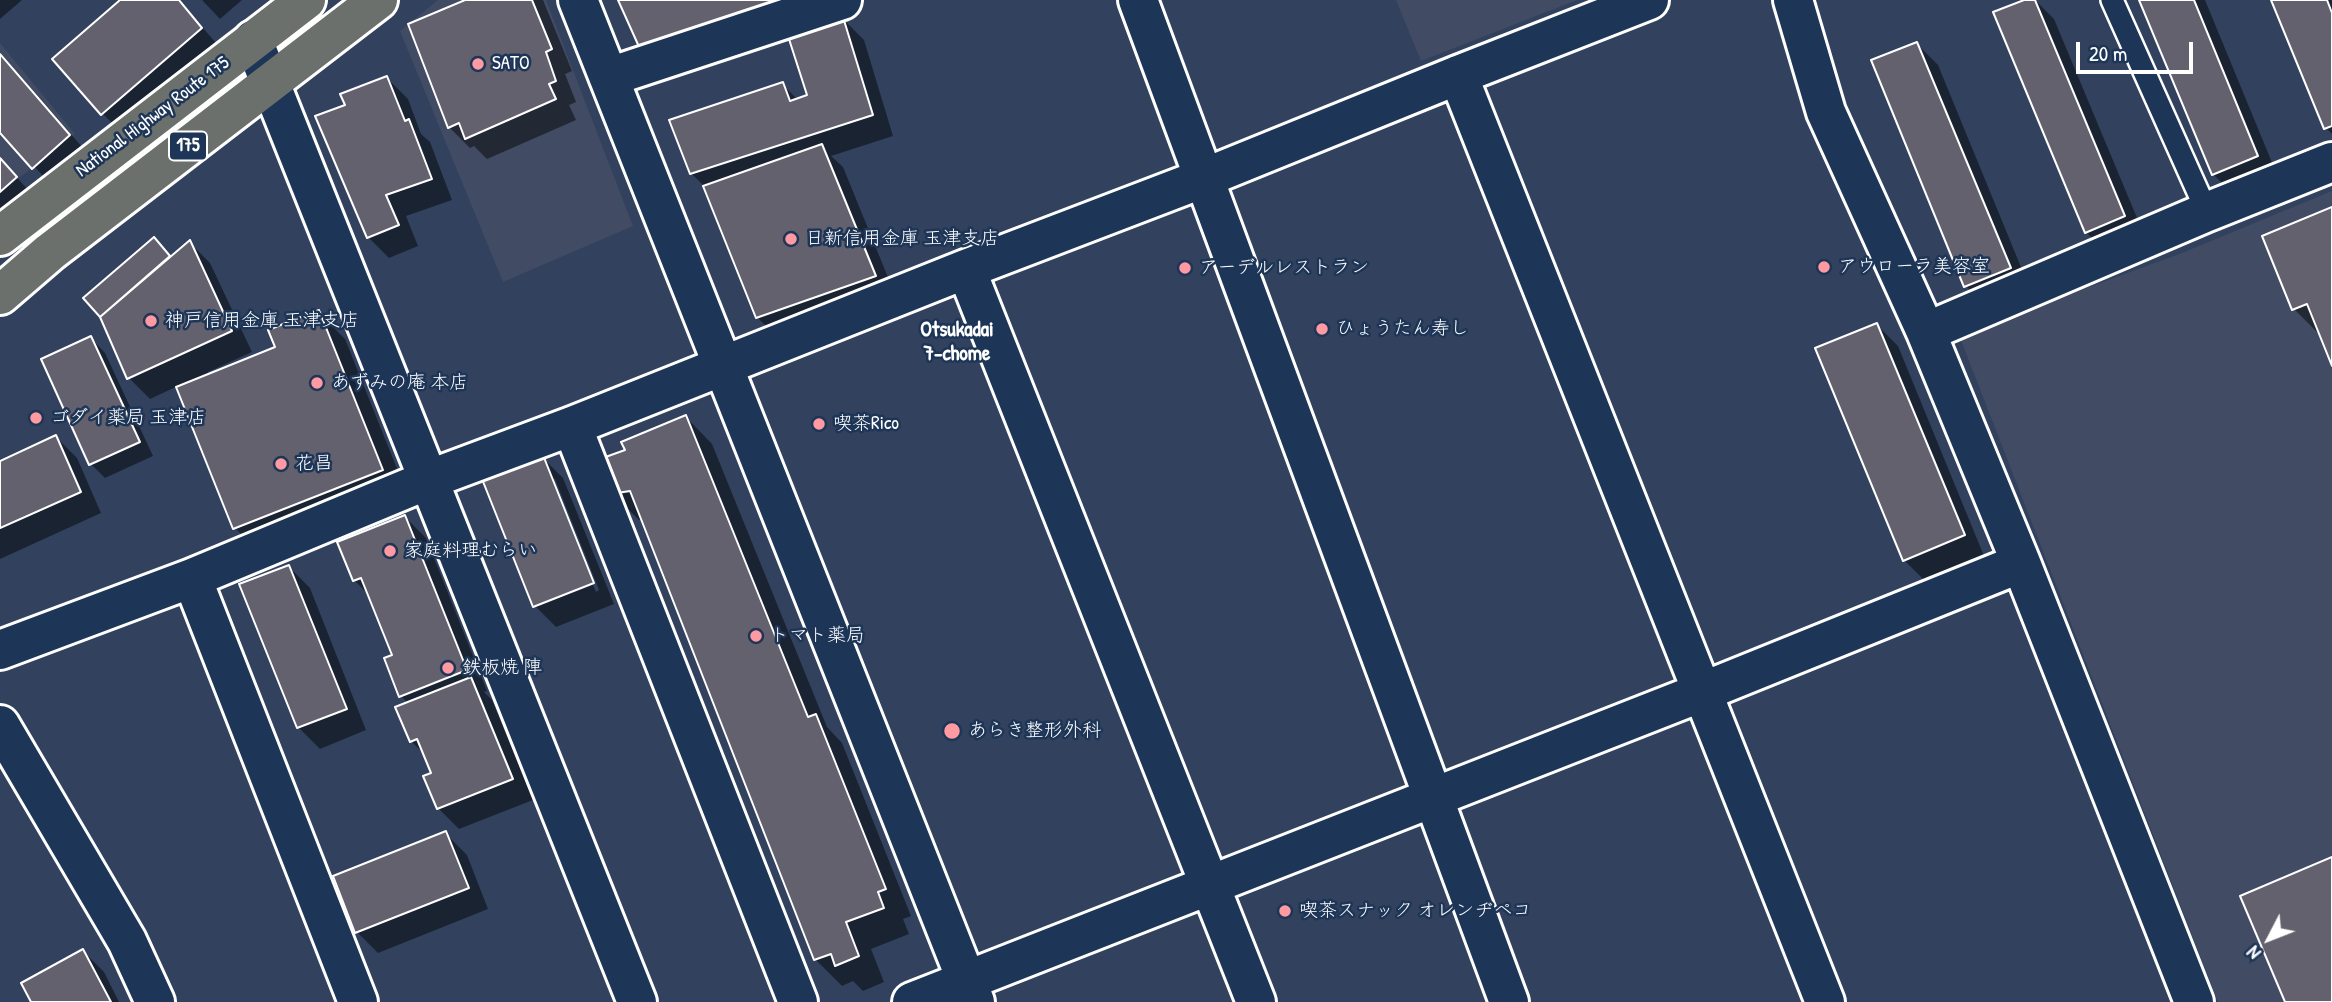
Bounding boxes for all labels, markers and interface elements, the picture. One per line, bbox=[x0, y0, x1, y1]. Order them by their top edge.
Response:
scale bar bbox=[2080, 28, 2197, 72]
text: 20 m bbox=[2089, 39, 2127, 68]
street label: National Highway Route 175 bbox=[72, 52, 234, 182]
place label: SATO bbox=[492, 53, 529, 75]
marker: SATO bbox=[470, 56, 486, 72]
road number: 175 bbox=[169, 132, 207, 160]
place label: 日新信用金庫 玉津支店 bbox=[805, 228, 999, 250]
marker: 日新信用金庫 玉津支店 bbox=[783, 231, 799, 247]
place label: アウローラ美容室 bbox=[1838, 256, 1990, 278]
place label: アーデルレストラン bbox=[1199, 257, 1369, 279]
marker: アウローラ美容室 bbox=[1816, 259, 1832, 275]
marker: アーデルレストラン bbox=[1177, 260, 1193, 276]
place label: 神戸信用金庫 玉津支店 bbox=[165, 310, 359, 332]
marker: 神戸信用金庫 玉津支店 bbox=[143, 313, 159, 329]
district label: Otsukadai 7-chome bbox=[920, 317, 994, 367]
place label: ひょうたん寿し bbox=[1336, 318, 1469, 340]
marker: ひょうたん寿し bbox=[1314, 321, 1330, 337]
place label: あずみの庵 本店 bbox=[331, 372, 468, 394]
marker: あずみの庵 本店 bbox=[309, 375, 325, 391]
place label: ゴダイ薬局 玉津店 bbox=[50, 407, 206, 429]
marker: ゴダイ薬局 玉津店 bbox=[28, 410, 44, 426]
place label: 喫茶Rico bbox=[833, 413, 899, 435]
marker: 喫茶Rico bbox=[811, 416, 827, 432]
place label: 花昌 bbox=[295, 453, 333, 475]
marker: 花昌 bbox=[273, 456, 289, 472]
place label: 家庭料理むらい bbox=[404, 540, 537, 562]
marker: 家庭料理むらい bbox=[382, 543, 398, 559]
place label: トマト薬局 bbox=[770, 625, 865, 647]
marker: トマト薬局 bbox=[748, 628, 764, 644]
place label: 鉄板焼 陣 bbox=[462, 657, 542, 679]
marker: 鉄板焼 陣 bbox=[440, 660, 456, 676]
place label: あらき整形外科 bbox=[968, 720, 1101, 742]
marker: あらき整形外科 bbox=[942, 721, 962, 741]
place label: 喫茶スナック オレンヂペコ bbox=[1299, 900, 1531, 922]
marker: 喫茶スナック オレンヂペコ bbox=[1277, 903, 1293, 919]
north arrow bbox=[2234, 904, 2304, 974]
text: N bbox=[2240, 941, 2266, 966]

